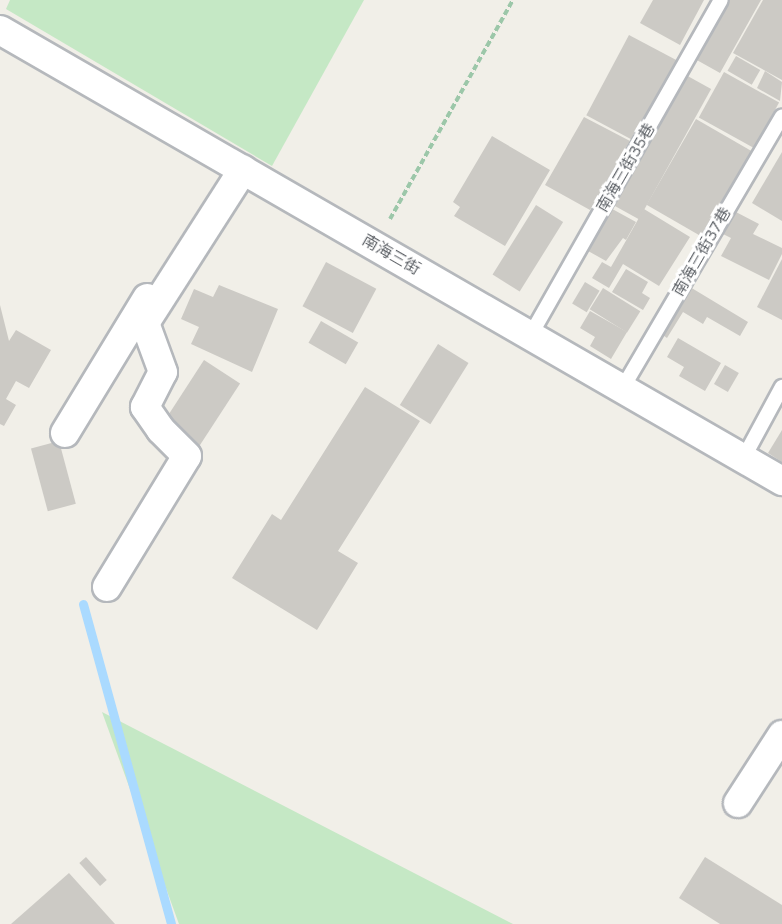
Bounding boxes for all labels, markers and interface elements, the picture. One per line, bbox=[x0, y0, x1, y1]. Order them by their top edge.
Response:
street label: 南海三街35巷 bbox=[593, 120, 659, 216]
street label: 南海三街37巷 bbox=[669, 204, 735, 300]
street label: 南海三街 bbox=[358, 231, 424, 279]

